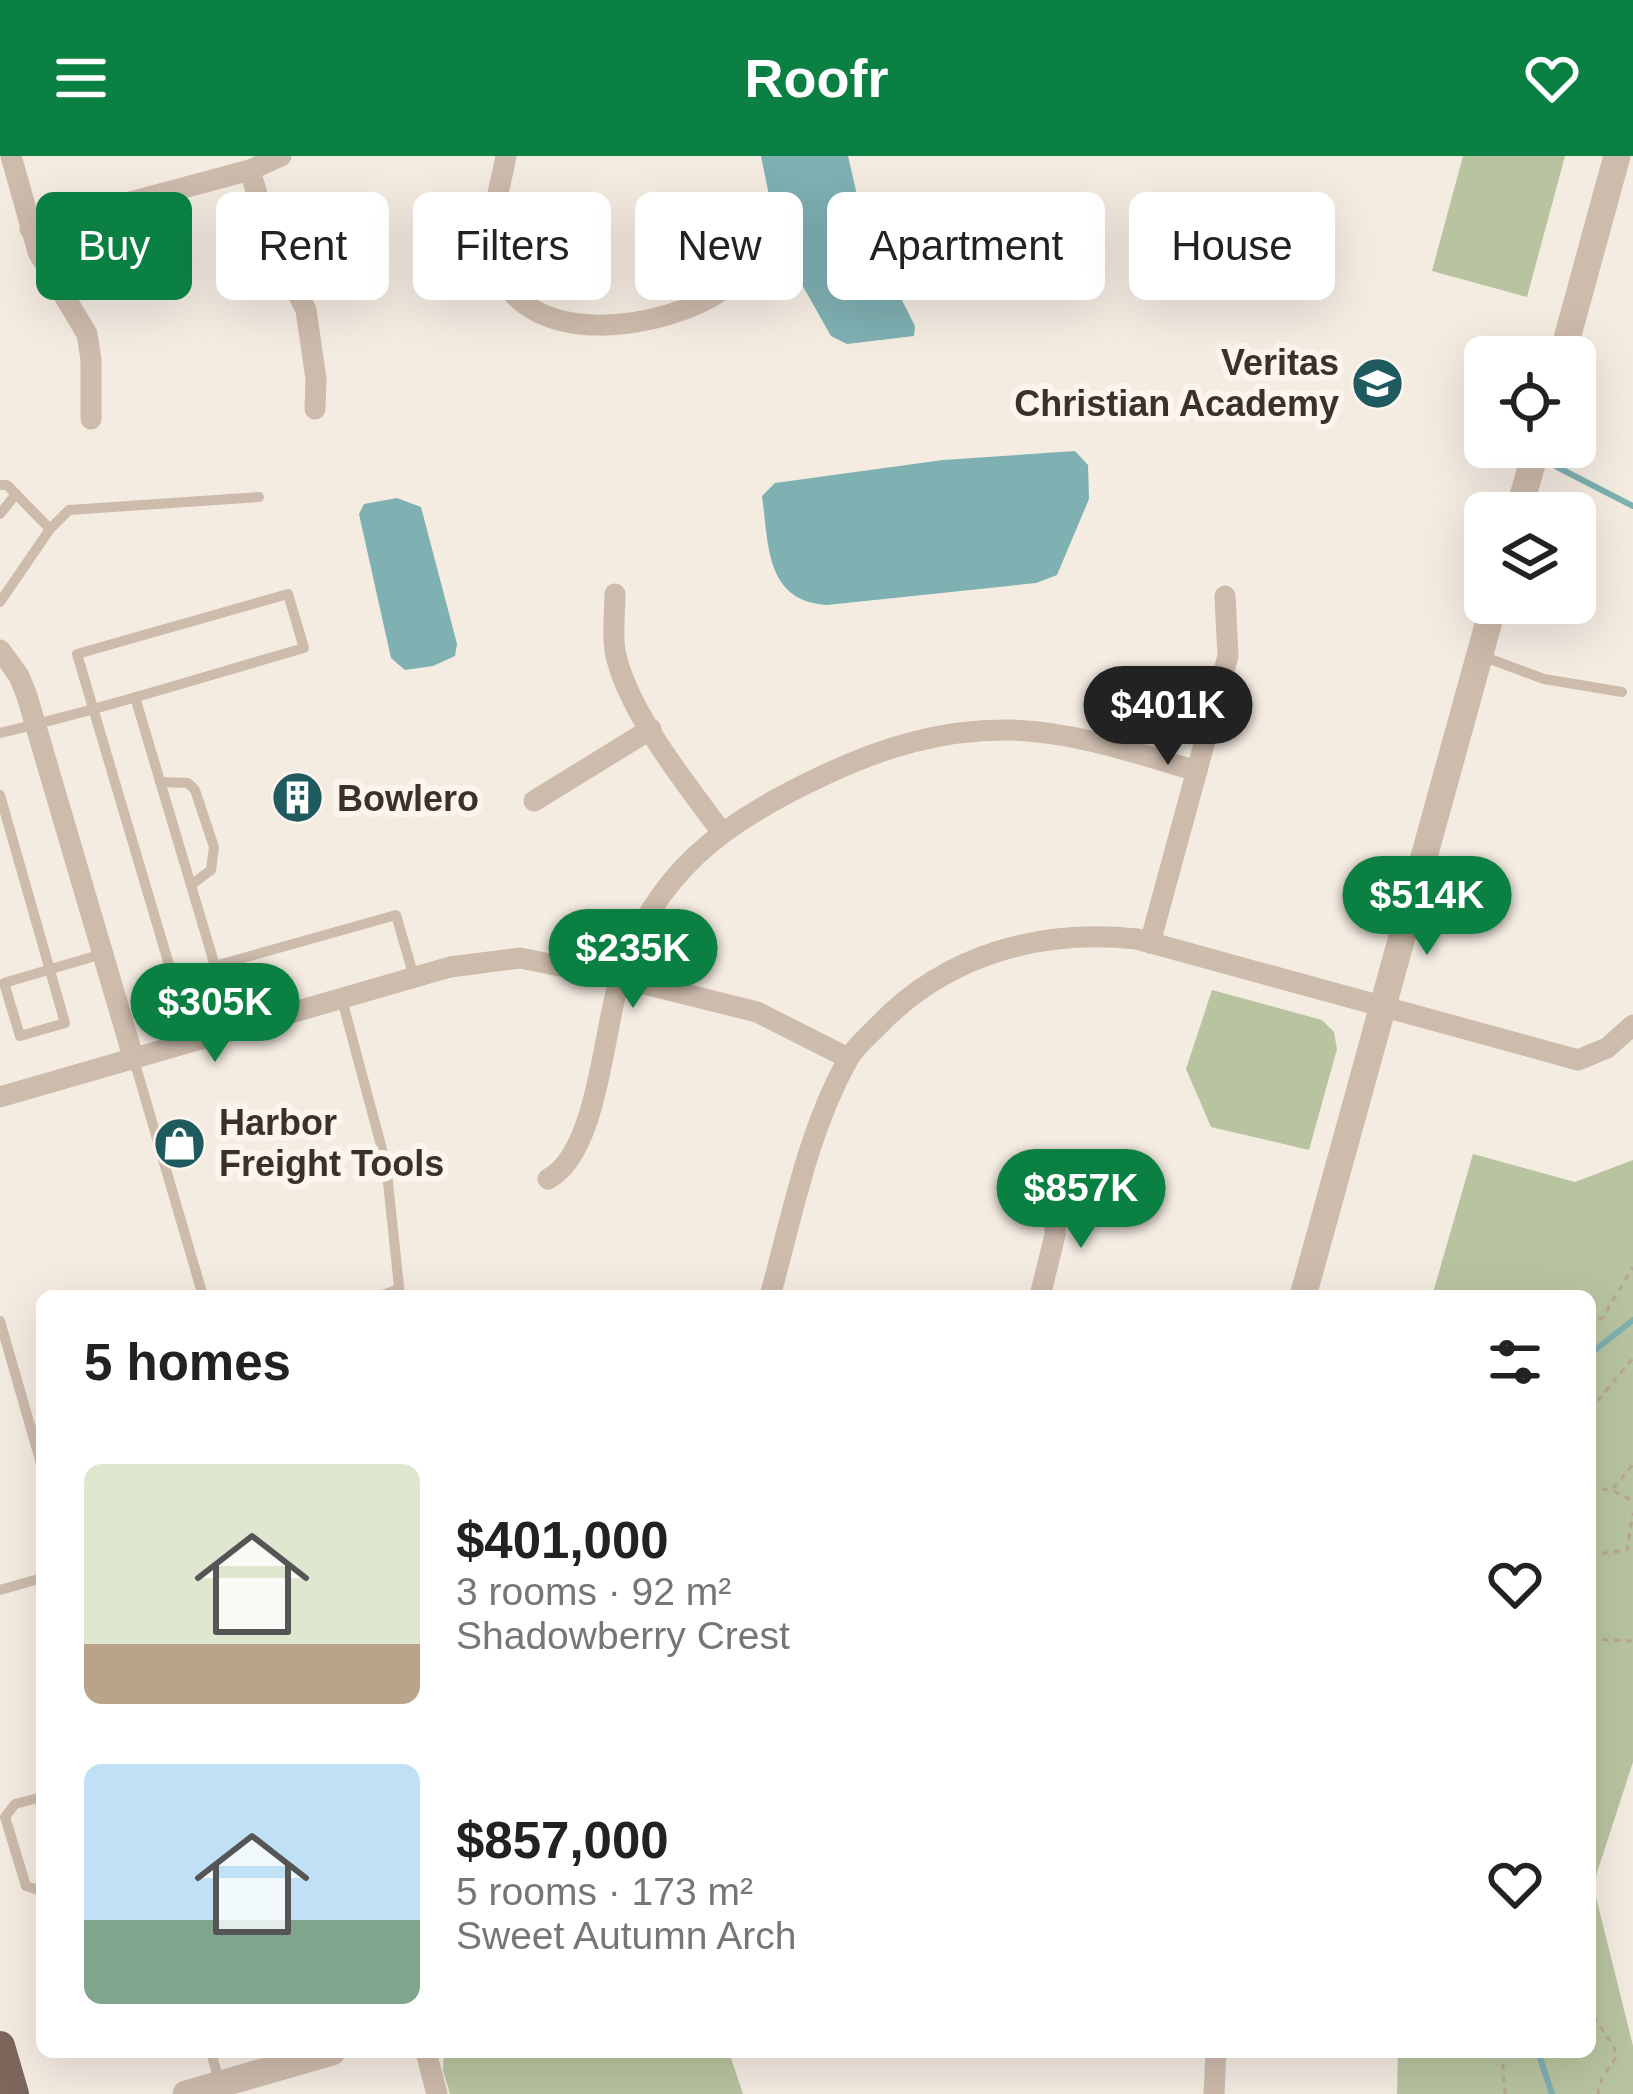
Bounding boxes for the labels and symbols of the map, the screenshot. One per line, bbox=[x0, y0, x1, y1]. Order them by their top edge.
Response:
place label: Veritas Christian Academy bbox=[1014, 342, 1339, 424]
school or university icon: Veritas Christian Academy bbox=[1350, 355, 1406, 411]
pin: $401K bbox=[1084, 666, 1252, 768]
building icon: Bowlero bbox=[270, 770, 326, 826]
place label: Bowlero bbox=[337, 778, 479, 819]
pin: $514K bbox=[1343, 856, 1511, 958]
pin: $235K bbox=[549, 909, 717, 1011]
pin: $305K bbox=[131, 963, 299, 1065]
place label: Harbor Freight Tools bbox=[219, 1102, 444, 1184]
shop icon: Harbor Freight Tools bbox=[152, 1115, 208, 1171]
pin: $857K bbox=[997, 1149, 1165, 1251]

